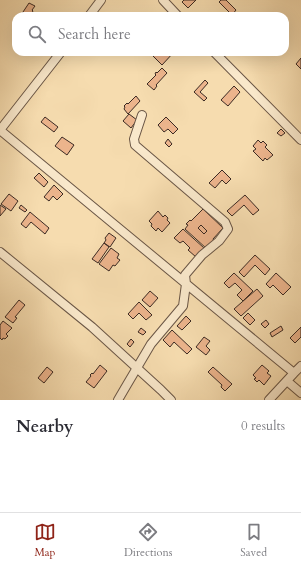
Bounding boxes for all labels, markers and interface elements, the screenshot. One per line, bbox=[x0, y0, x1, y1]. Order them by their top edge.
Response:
search box bbox=[12, 12, 289, 56]
icon: search bbox=[26, 23, 48, 45]
text: Search here bbox=[58, 24, 131, 44]
text: Nearby bbox=[16, 415, 73, 438]
text: 0 results bbox=[241, 417, 285, 435]
tab: Map bbox=[34, 521, 56, 560]
tab: Directions bbox=[124, 521, 172, 560]
tab: Saved bbox=[240, 521, 267, 560]

